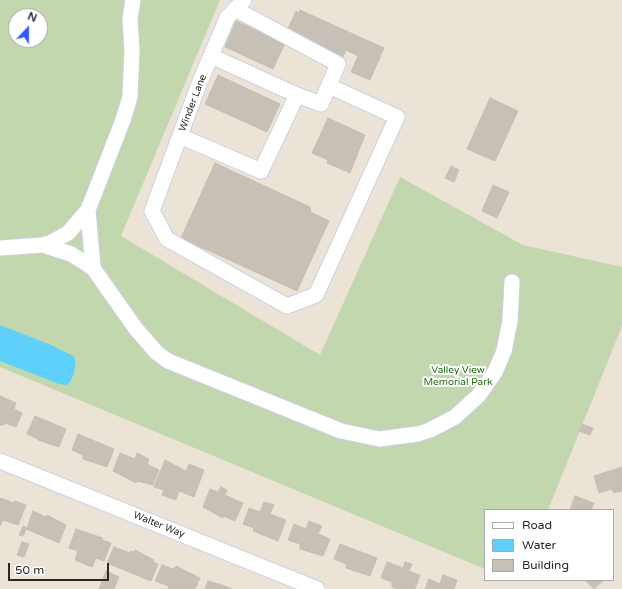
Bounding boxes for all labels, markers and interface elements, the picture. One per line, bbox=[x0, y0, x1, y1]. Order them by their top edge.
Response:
north arrow bbox=[8, 8, 48, 48]
text: N bbox=[26, 10, 39, 25]
street label: Winder Lane bbox=[177, 73, 209, 133]
park label: Valley View Memorial Park bbox=[424, 364, 492, 388]
street label: Walter Way bbox=[132, 509, 186, 541]
legend bbox=[484, 509, 614, 581]
text: Road bbox=[522, 518, 552, 532]
text: Water bbox=[522, 538, 556, 552]
scale bar bbox=[10, 555, 111, 581]
text: Building bbox=[522, 558, 569, 572]
text: 50 m bbox=[15, 563, 44, 577]

